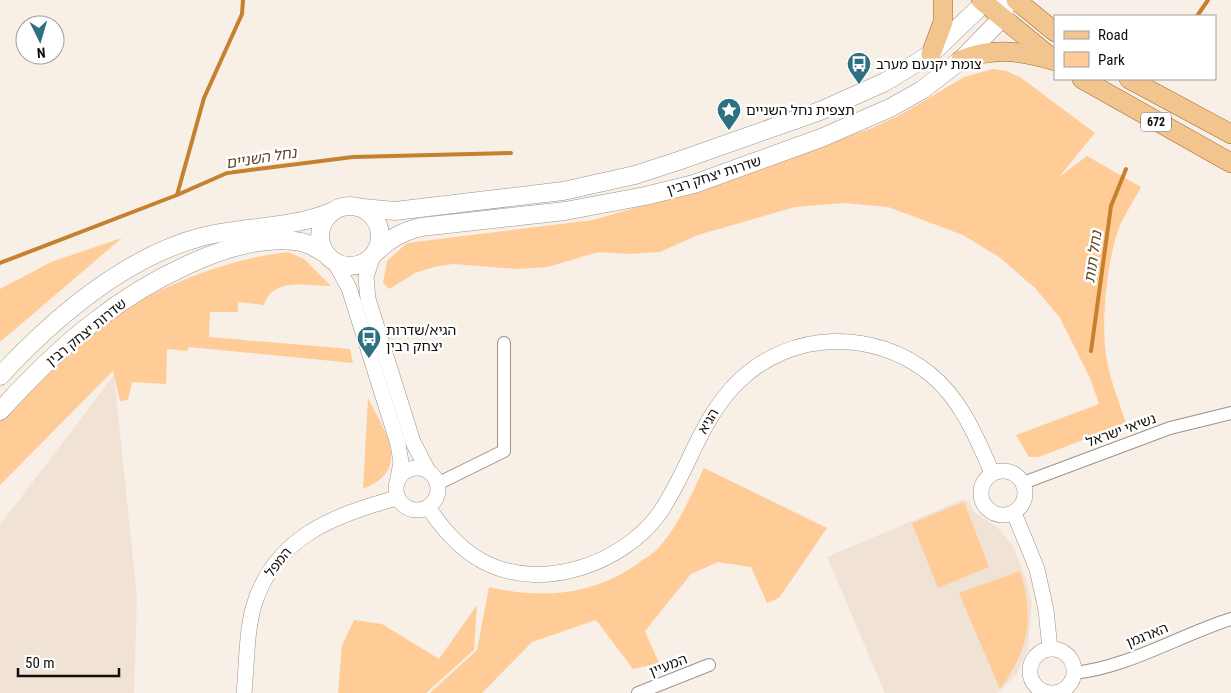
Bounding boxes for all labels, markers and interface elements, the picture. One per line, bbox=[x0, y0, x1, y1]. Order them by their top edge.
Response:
north arrow bbox=[15, 15, 65, 65]
legend bbox=[1054, 15, 1216, 80]
text: Road bbox=[1098, 26, 1128, 44]
text: N bbox=[36, 45, 46, 61]
bus stop icon: צומת יקנעם מערב bbox=[846, 51, 872, 85]
text: Park bbox=[1098, 51, 1125, 69]
place label: צומת יקנעם מערב bbox=[876, 56, 982, 72]
place icon: תצפית נחל השניים bbox=[716, 97, 742, 131]
place label: תצפית נחל השניים bbox=[746, 102, 855, 118]
road number: 672 bbox=[1141, 112, 1171, 132]
water label: נחל השניים bbox=[224, 143, 299, 172]
street label: שדרות יצחק רבין bbox=[665, 152, 763, 198]
water label: נחל תות bbox=[1080, 229, 1106, 284]
street label: שדרות יצחק רבין bbox=[43, 295, 129, 369]
place label: הגיא/שדרות יצחק רבין bbox=[386, 322, 456, 354]
bus stop icon: הגיא/שדרות יצחק רבין bbox=[356, 325, 382, 359]
street label: הגיא bbox=[694, 406, 722, 436]
street label: נשיאי ישראל bbox=[1084, 410, 1158, 450]
street label: המפל bbox=[261, 544, 295, 580]
street label: הארגמן bbox=[1124, 619, 1170, 651]
scale bar bbox=[18, 646, 119, 678]
street label: המעיין bbox=[647, 651, 689, 679]
text: 50 m bbox=[25, 654, 55, 672]

